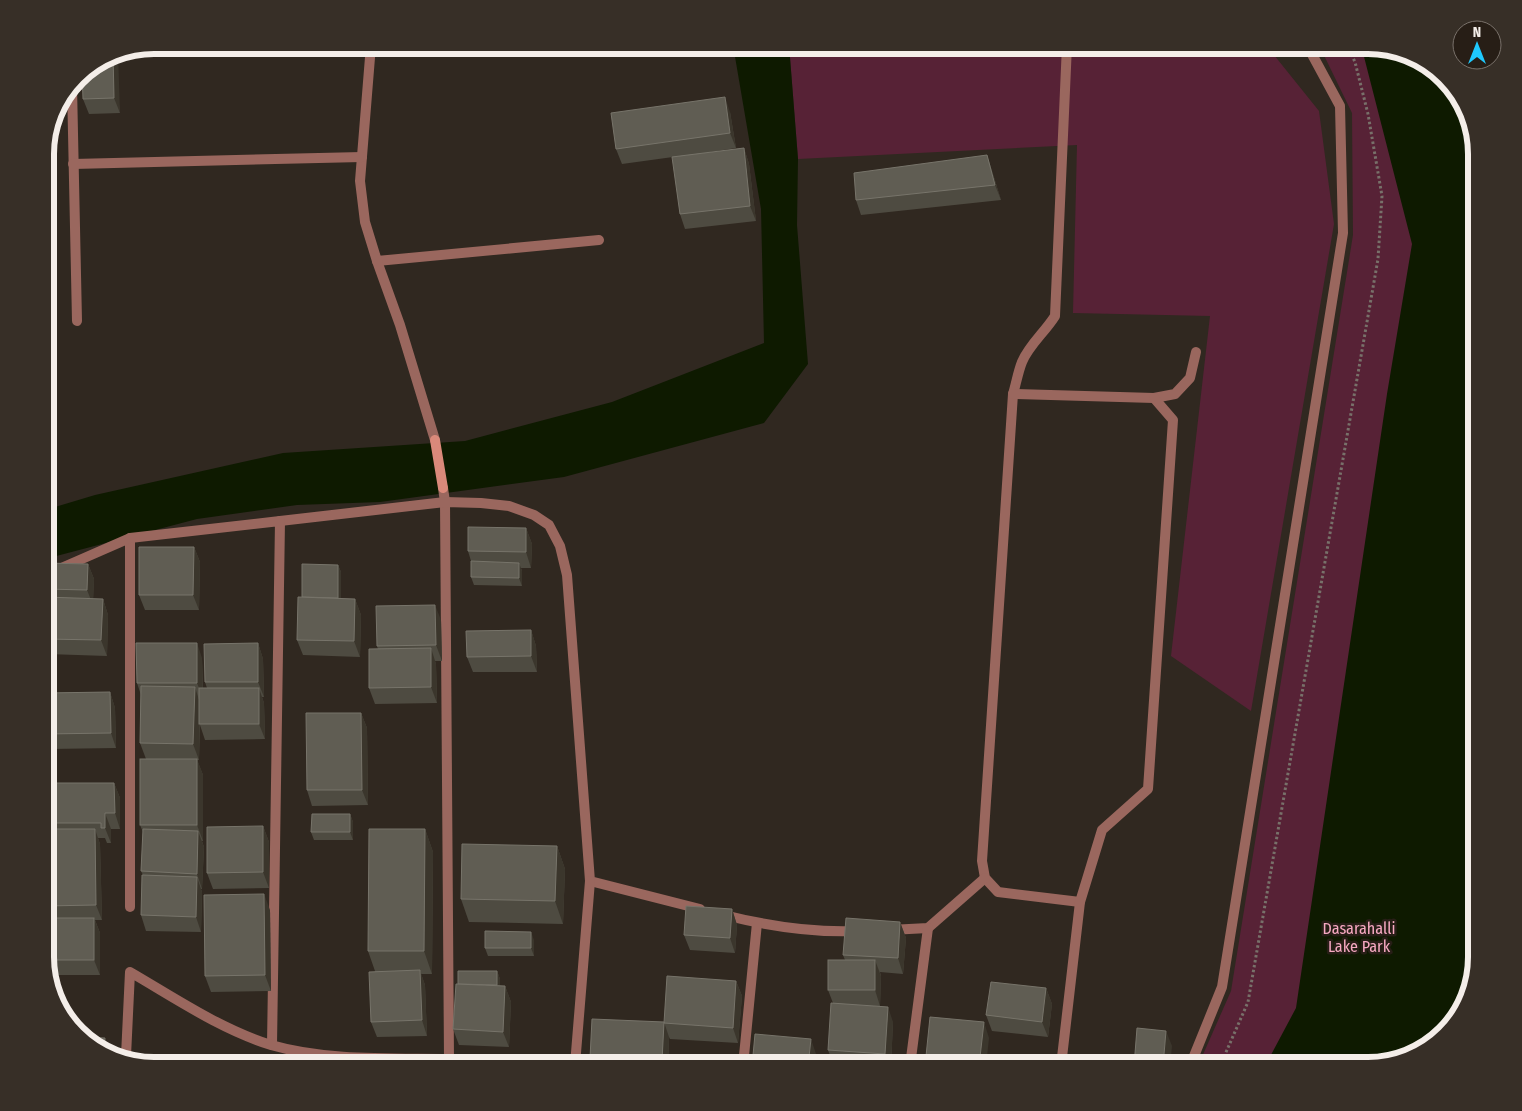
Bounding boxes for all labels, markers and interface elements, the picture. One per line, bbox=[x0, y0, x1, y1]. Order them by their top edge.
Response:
north arrow bbox=[1452, 20, 1502, 70]
text: N bbox=[1473, 24, 1481, 41]
park label: Dasarahalli Lake Park bbox=[1323, 919, 1395, 956]

